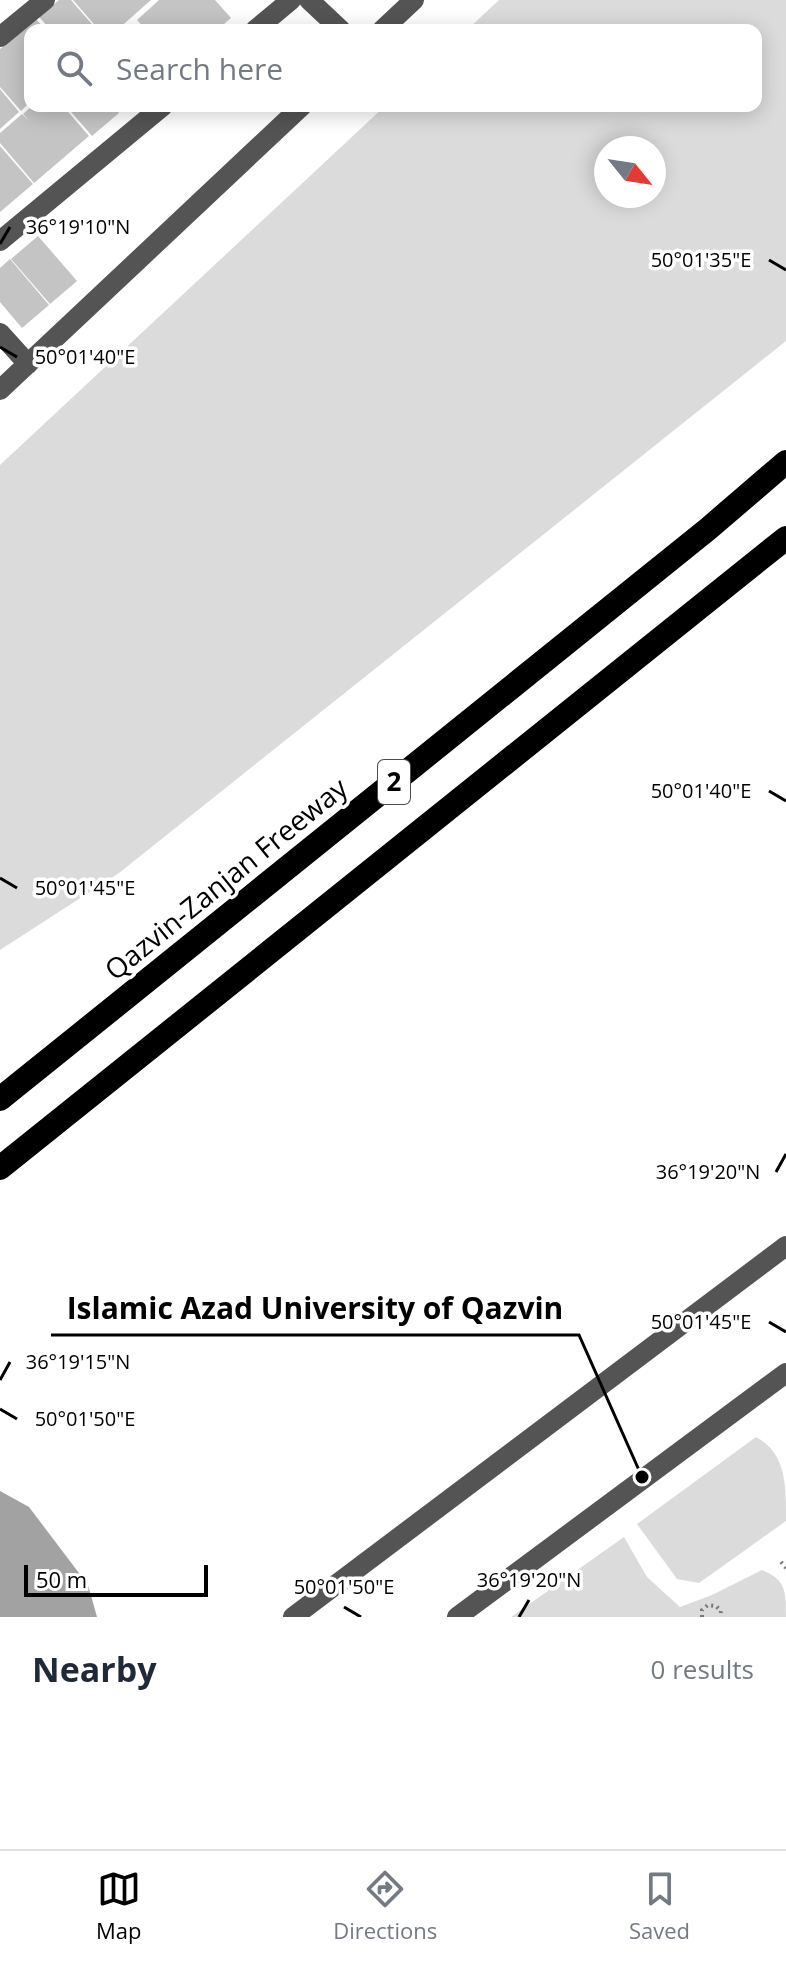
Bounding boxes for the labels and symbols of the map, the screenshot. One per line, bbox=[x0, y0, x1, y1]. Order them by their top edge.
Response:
north arrow bbox=[594, 136, 666, 208]
text: 36°19'10"N bbox=[26, 213, 130, 240]
text: 50°01'35"E bbox=[651, 246, 751, 273]
text: 50°01'40"E bbox=[35, 343, 135, 370]
road number: 2 bbox=[378, 760, 410, 804]
street label: Qazvin-Zanjan Freeway bbox=[96, 768, 355, 988]
text: 50°01'40"E bbox=[651, 777, 751, 804]
text: 50°01'45"E bbox=[35, 874, 135, 901]
text: 36°19'20"N bbox=[656, 1158, 760, 1185]
callout: Islamic Azad University of Qazvin bbox=[51, 1281, 579, 1335]
text: Islamic Azad University of Qazvin bbox=[67, 1287, 563, 1328]
text: 50°01'45"E bbox=[651, 1308, 751, 1335]
text: 36°19'15"N bbox=[26, 1348, 130, 1375]
text: 50°01'50"E bbox=[35, 1405, 135, 1432]
scale bar bbox=[24, 1561, 208, 1597]
text: 36°19'20"N bbox=[477, 1566, 581, 1593]
text: 50°01'50"E bbox=[294, 1573, 394, 1600]

